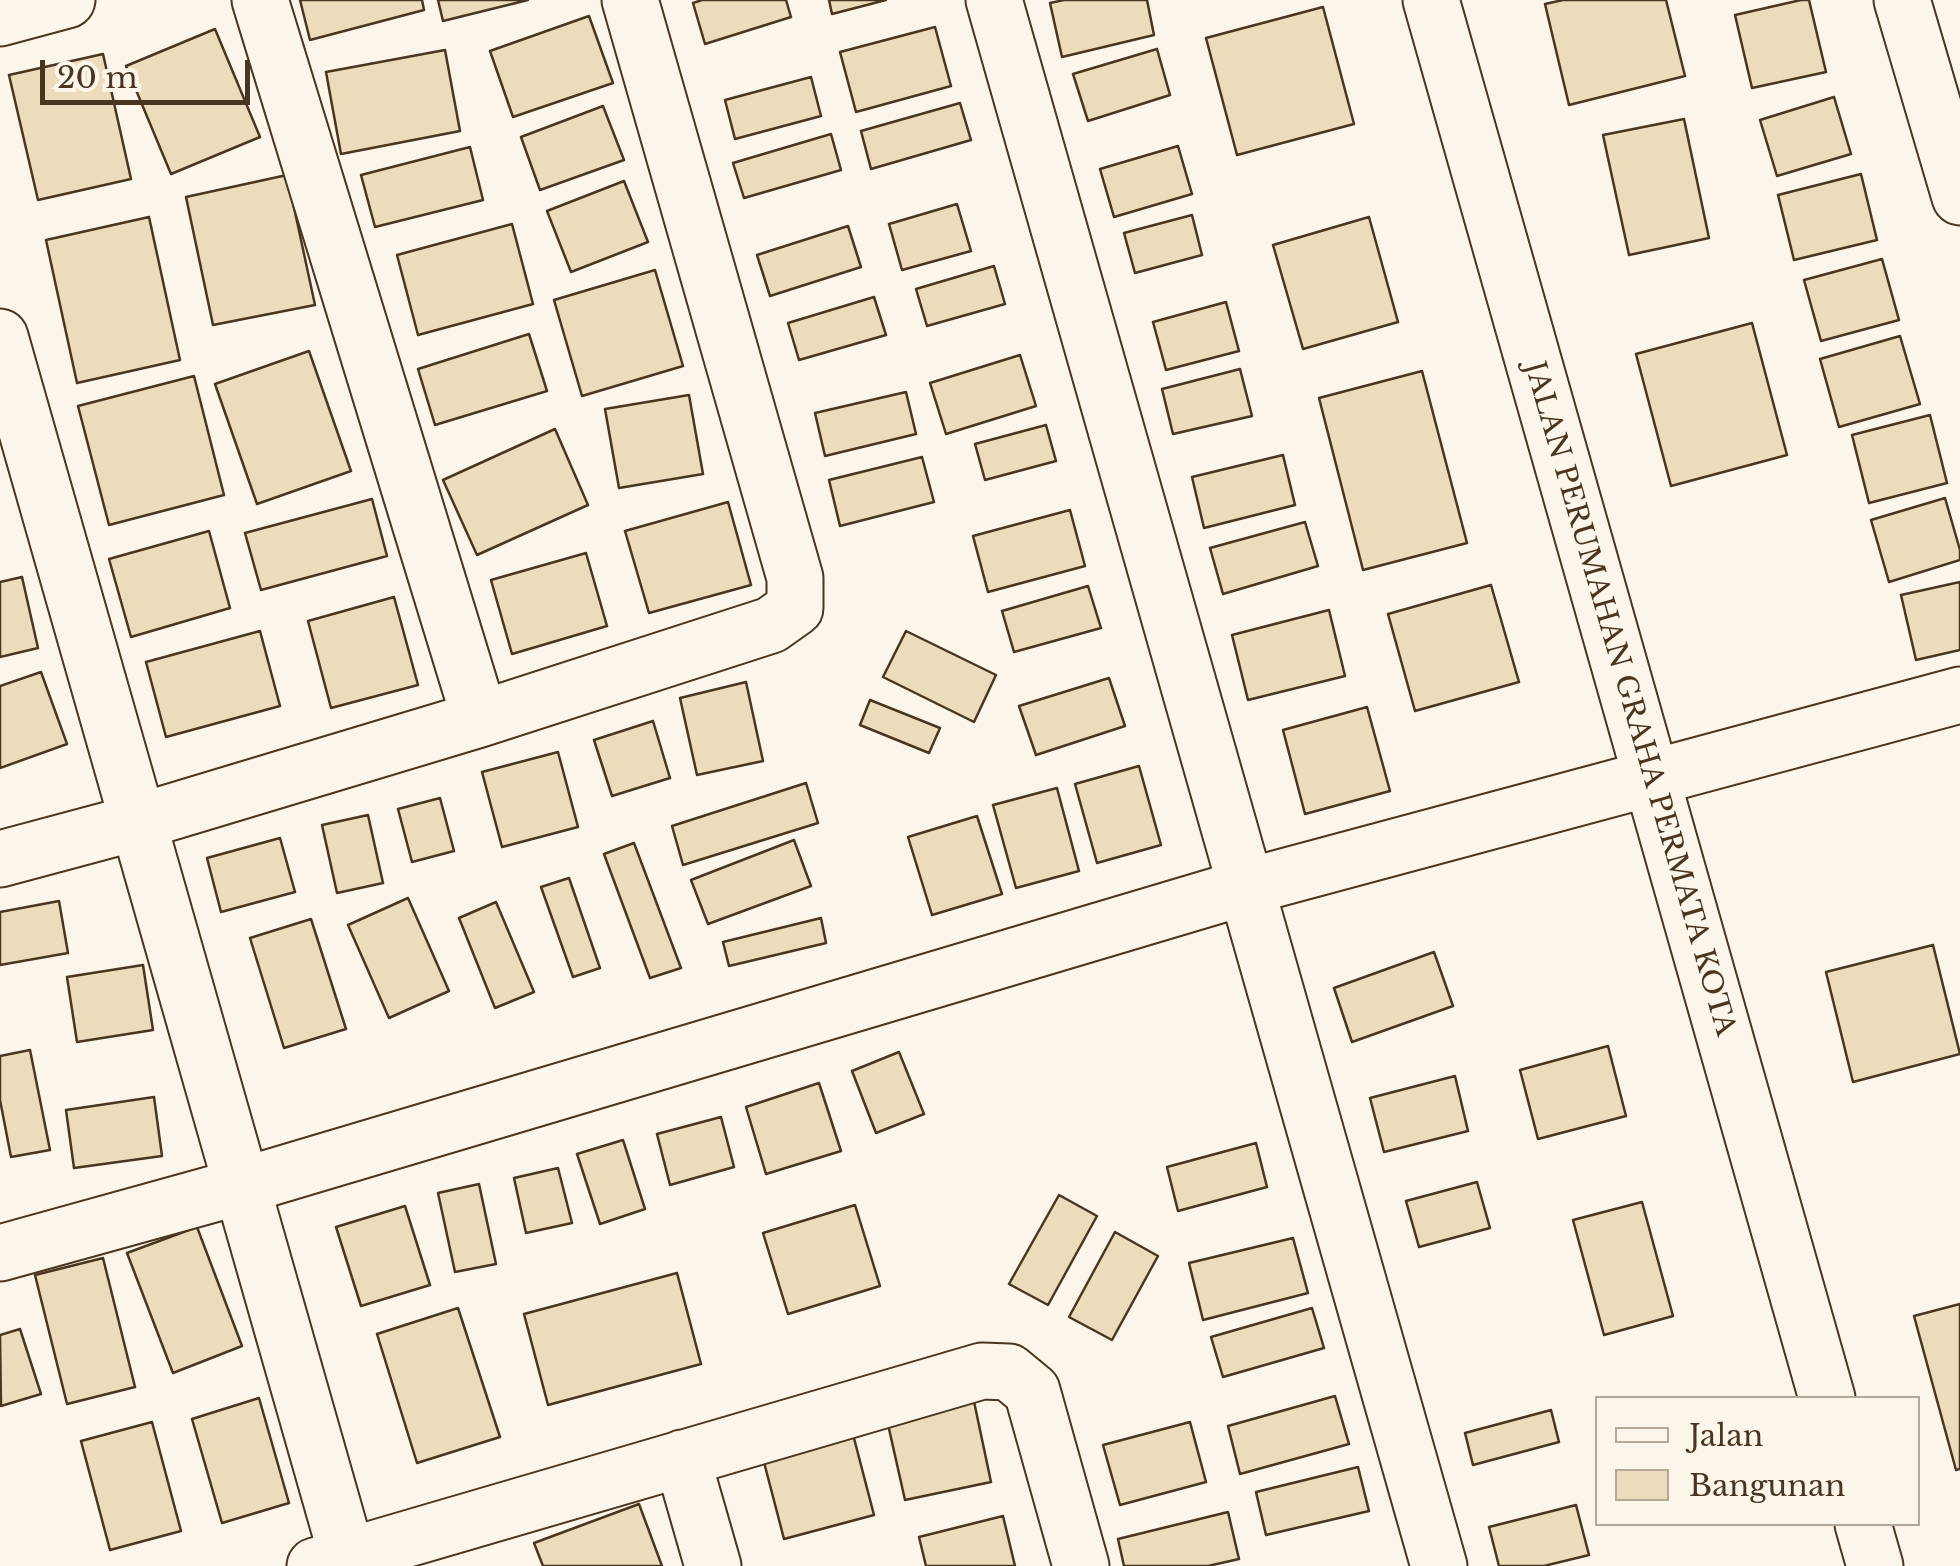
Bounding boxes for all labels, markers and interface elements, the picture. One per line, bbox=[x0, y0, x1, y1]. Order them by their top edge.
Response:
scale bar bbox=[45, 40, 255, 102]
text: 20 m bbox=[57, 59, 138, 96]
street label: JALAN PERUMAHAN GRAHA PERMATA KOTA bbox=[1516, 358, 1742, 1040]
legend bbox=[1595, 1396, 1920, 1526]
text: Jalan bbox=[1689, 1417, 1764, 1454]
text: Bangunan bbox=[1689, 1467, 1845, 1504]

